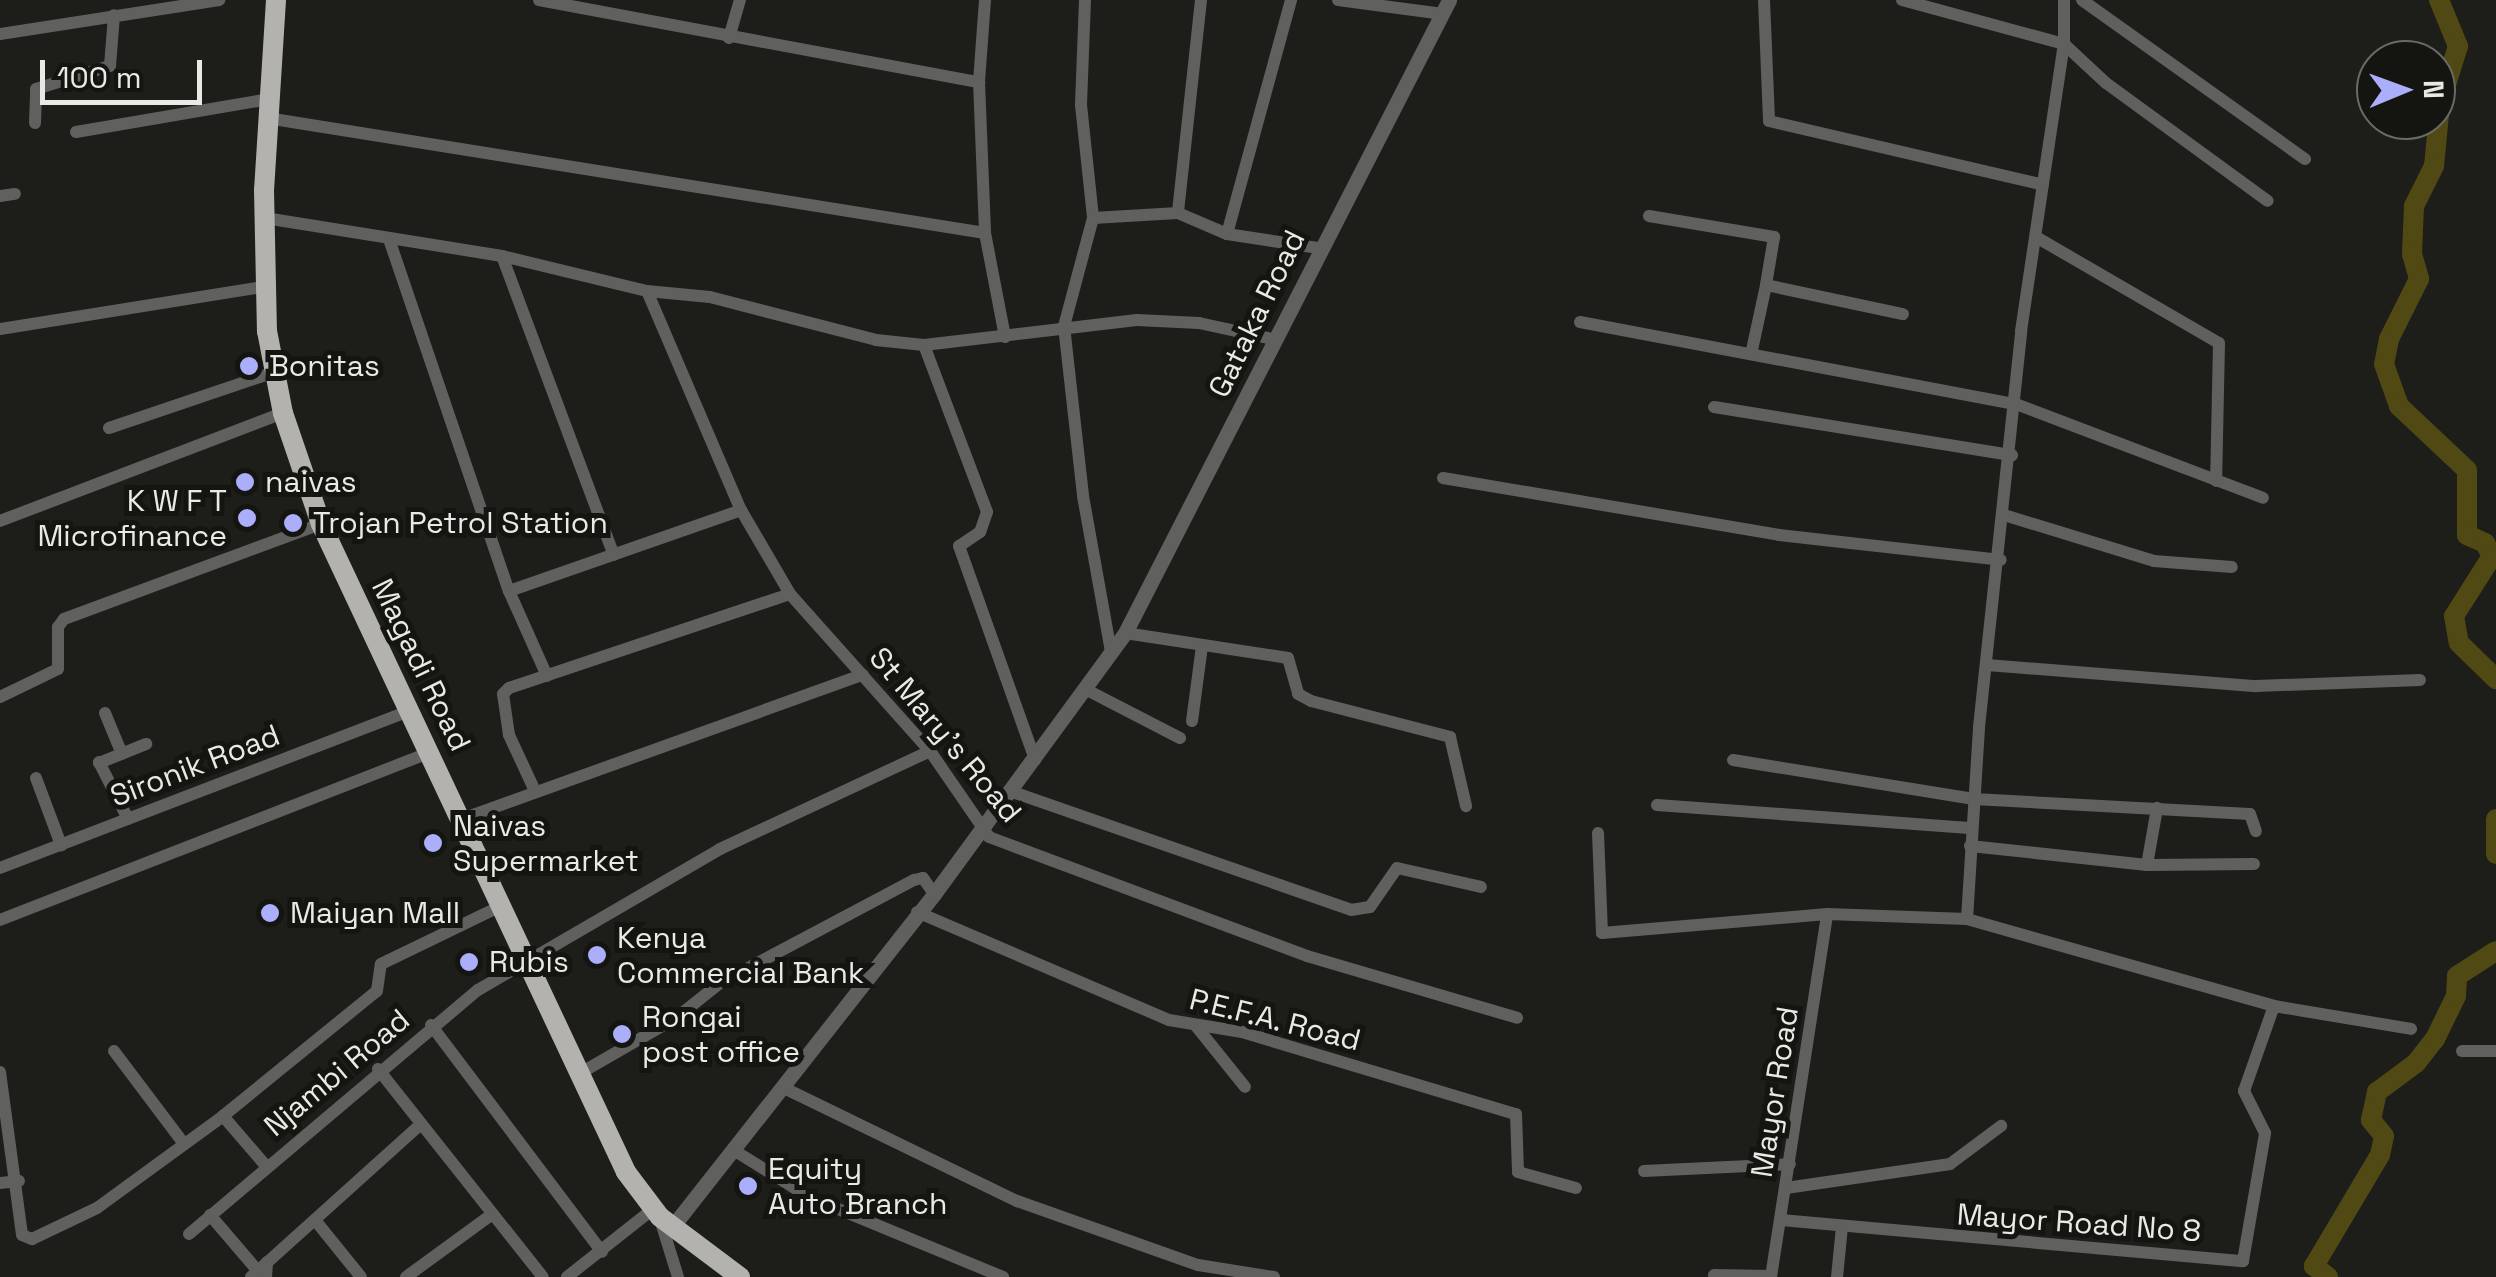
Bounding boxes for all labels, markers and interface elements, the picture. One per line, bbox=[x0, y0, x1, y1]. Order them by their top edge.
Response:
scale bar bbox=[45, 40, 208, 102]
north arrow bbox=[2356, 40, 2456, 140]
text: 100 m bbox=[57, 58, 142, 97]
text: N bbox=[2416, 80, 2452, 99]
street label: Gataka Road bbox=[1201, 225, 1313, 403]
place label: Bonitas bbox=[269, 348, 380, 384]
marker: Bonitas bbox=[238, 355, 260, 377]
place label: naivas bbox=[265, 464, 357, 500]
marker: naivas bbox=[234, 471, 256, 493]
place label: K W F T Microfinance bbox=[37, 483, 227, 554]
place label: Trojan Petrol Station bbox=[313, 505, 608, 541]
marker: K W F T Microfinance bbox=[236, 507, 258, 529]
marker: Trojan Petrol Station bbox=[282, 512, 304, 534]
street label: Magadi Road bbox=[364, 573, 478, 757]
street label: St Mary's Road bbox=[861, 640, 1029, 830]
street label: Sironik Road bbox=[105, 717, 285, 815]
place label: Naivas Supermarket bbox=[453, 808, 639, 878]
marker: Naivas Supermarket bbox=[422, 832, 444, 854]
place label: Maiyan Mall bbox=[290, 895, 460, 931]
marker: Maiyan Mall bbox=[259, 902, 281, 924]
place label: Kenya Commercial Bank bbox=[617, 920, 864, 990]
place label: Rubis bbox=[489, 944, 569, 980]
marker: Kenya Commercial Bank bbox=[586, 944, 608, 966]
marker: Rubis bbox=[458, 951, 480, 973]
street label: P.E.F.A. Road bbox=[1185, 981, 1365, 1059]
place label: Rongai post office bbox=[642, 999, 800, 1070]
street label: Njambi Road bbox=[257, 1002, 417, 1144]
street label: Mayor Road bbox=[1744, 1004, 1806, 1180]
marker: Rongai post office bbox=[611, 1023, 633, 1045]
place label: Equity Auto Branch bbox=[768, 1151, 947, 1222]
marker: Equity Auto Branch bbox=[737, 1175, 759, 1197]
street label: Mayor Road No 8 bbox=[1956, 1197, 2202, 1249]

